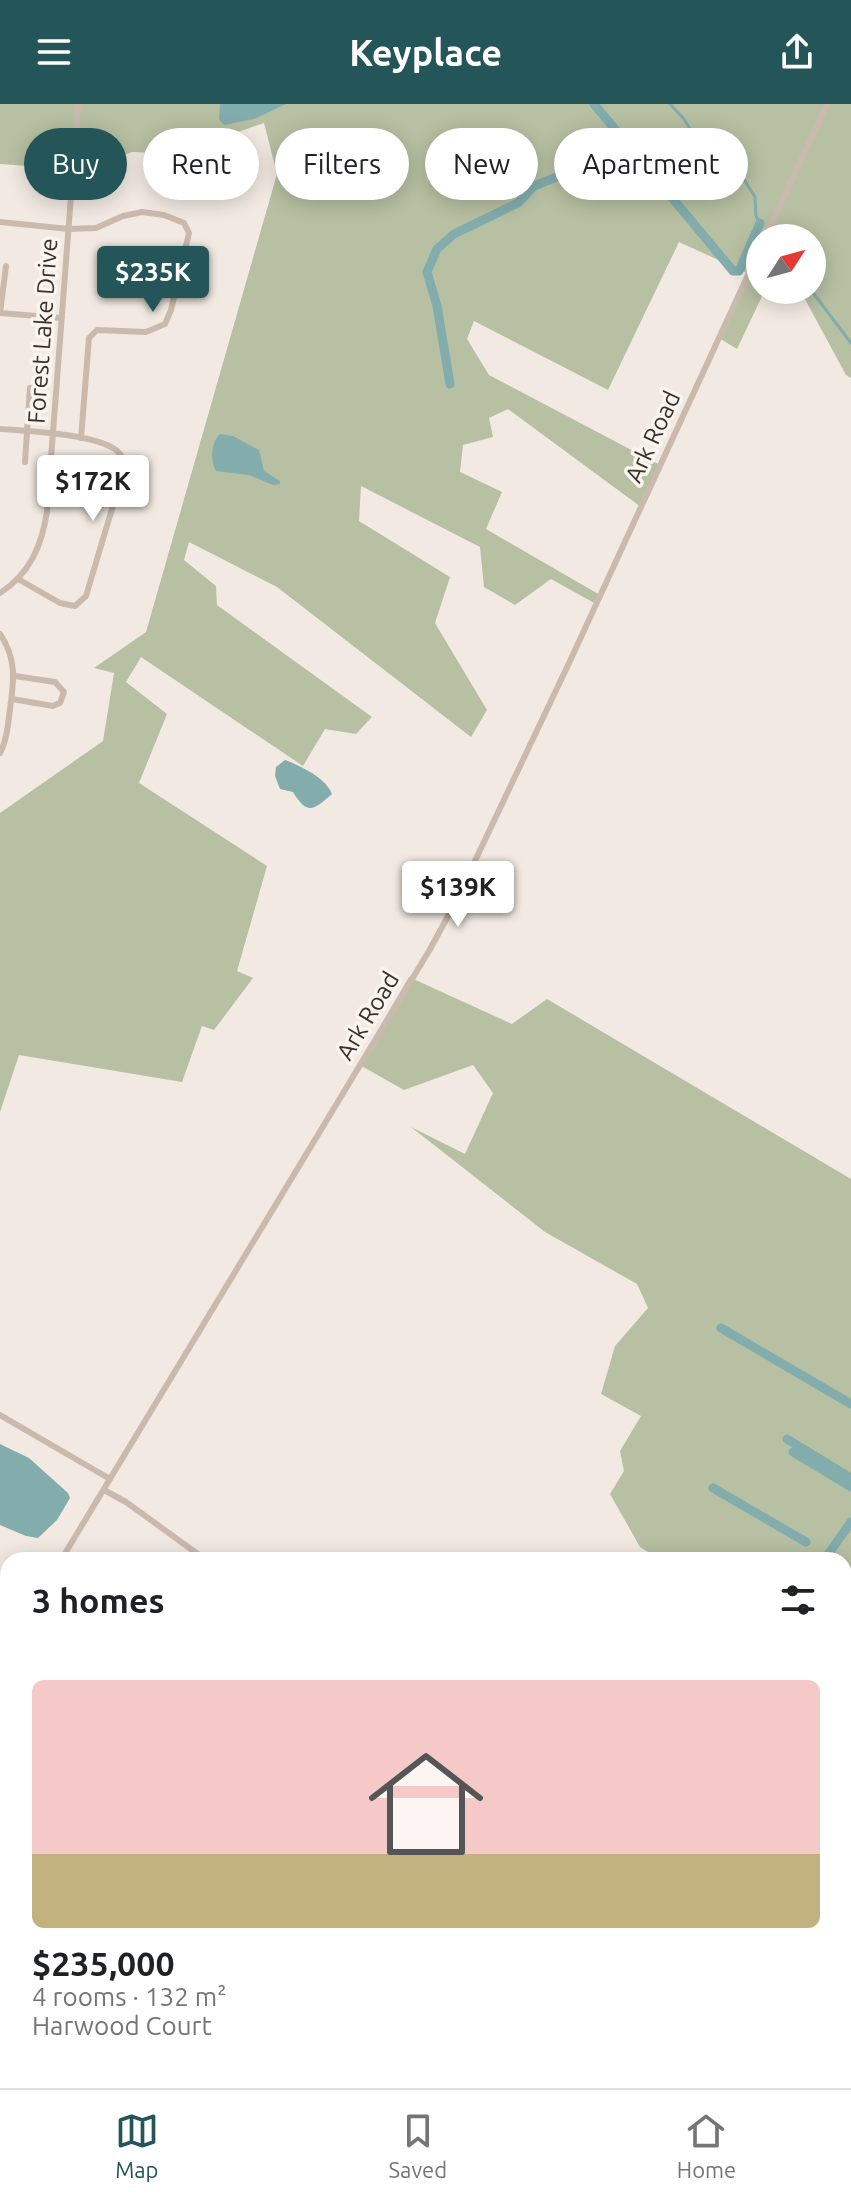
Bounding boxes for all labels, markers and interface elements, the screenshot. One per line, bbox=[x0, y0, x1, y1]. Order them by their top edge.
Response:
icon: menu bbox=[32, 30, 76, 74]
icon: share bbox=[775, 30, 819, 74]
text: Keyplace bbox=[349, 32, 502, 73]
chip: Buy bbox=[24, 128, 127, 200]
chip: Rent bbox=[143, 128, 259, 200]
chip: Filters bbox=[275, 128, 409, 200]
chip: New bbox=[425, 128, 538, 200]
chip: Apartment bbox=[554, 128, 748, 200]
north arrow bbox=[746, 224, 826, 304]
map controls bbox=[746, 224, 826, 304]
street label: Forest Lake Drive bbox=[23, 237, 62, 425]
pin: $235K bbox=[97, 246, 209, 314]
text: $235K bbox=[115, 257, 191, 286]
street label: Ark Road bbox=[620, 387, 685, 487]
pin: $172K bbox=[37, 455, 149, 523]
text: $172K bbox=[55, 466, 131, 495]
pin: $139K bbox=[402, 861, 514, 929]
text: $139K bbox=[420, 872, 496, 901]
street label: Ark Road bbox=[331, 967, 404, 1065]
icon: filters bbox=[776, 1578, 820, 1622]
text: 3 homes bbox=[32, 1581, 165, 1619]
icon: home bbox=[354, 1732, 498, 1876]
text: $235,000 bbox=[32, 1944, 175, 1982]
text: 4 rooms · 132 m² bbox=[32, 1982, 227, 2011]
text: Harwood Court bbox=[32, 2011, 212, 2040]
tab: Map bbox=[115, 2109, 159, 2182]
tab: Saved bbox=[389, 2109, 447, 2182]
tab: Home bbox=[677, 2109, 736, 2182]

